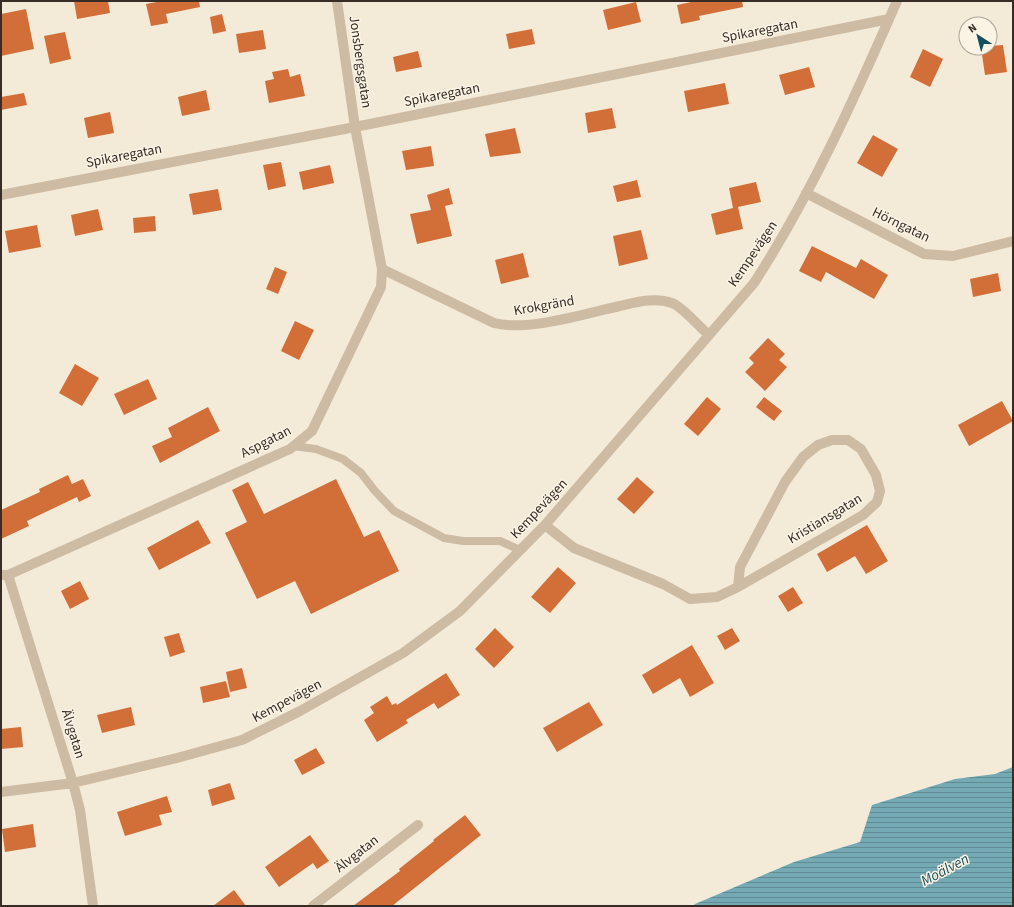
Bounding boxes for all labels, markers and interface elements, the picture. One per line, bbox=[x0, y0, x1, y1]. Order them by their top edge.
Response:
street label: Spikaregatan bbox=[720, 14, 800, 48]
street label: Jonsbergsgatan bbox=[344, 15, 376, 109]
north arrow bbox=[958, 16, 998, 56]
text: N bbox=[965, 20, 980, 37]
street label: Spikaregatan bbox=[402, 78, 482, 112]
street label: Spikaregatan bbox=[84, 139, 164, 173]
street label: Hörngatan bbox=[869, 202, 933, 248]
street label: Kempevägen bbox=[723, 217, 783, 291]
street label: Krokgränd bbox=[512, 291, 576, 321]
street label: Aspgatan bbox=[237, 421, 295, 463]
street label: Kempevägen bbox=[506, 474, 572, 544]
street label: Kristiansgatan bbox=[784, 489, 866, 549]
street label: Kempevägen bbox=[249, 674, 325, 728]
street label: Älvgatan bbox=[56, 707, 90, 761]
street label: Älvgatan bbox=[331, 831, 383, 877]
water label: Moälven bbox=[917, 849, 973, 891]

